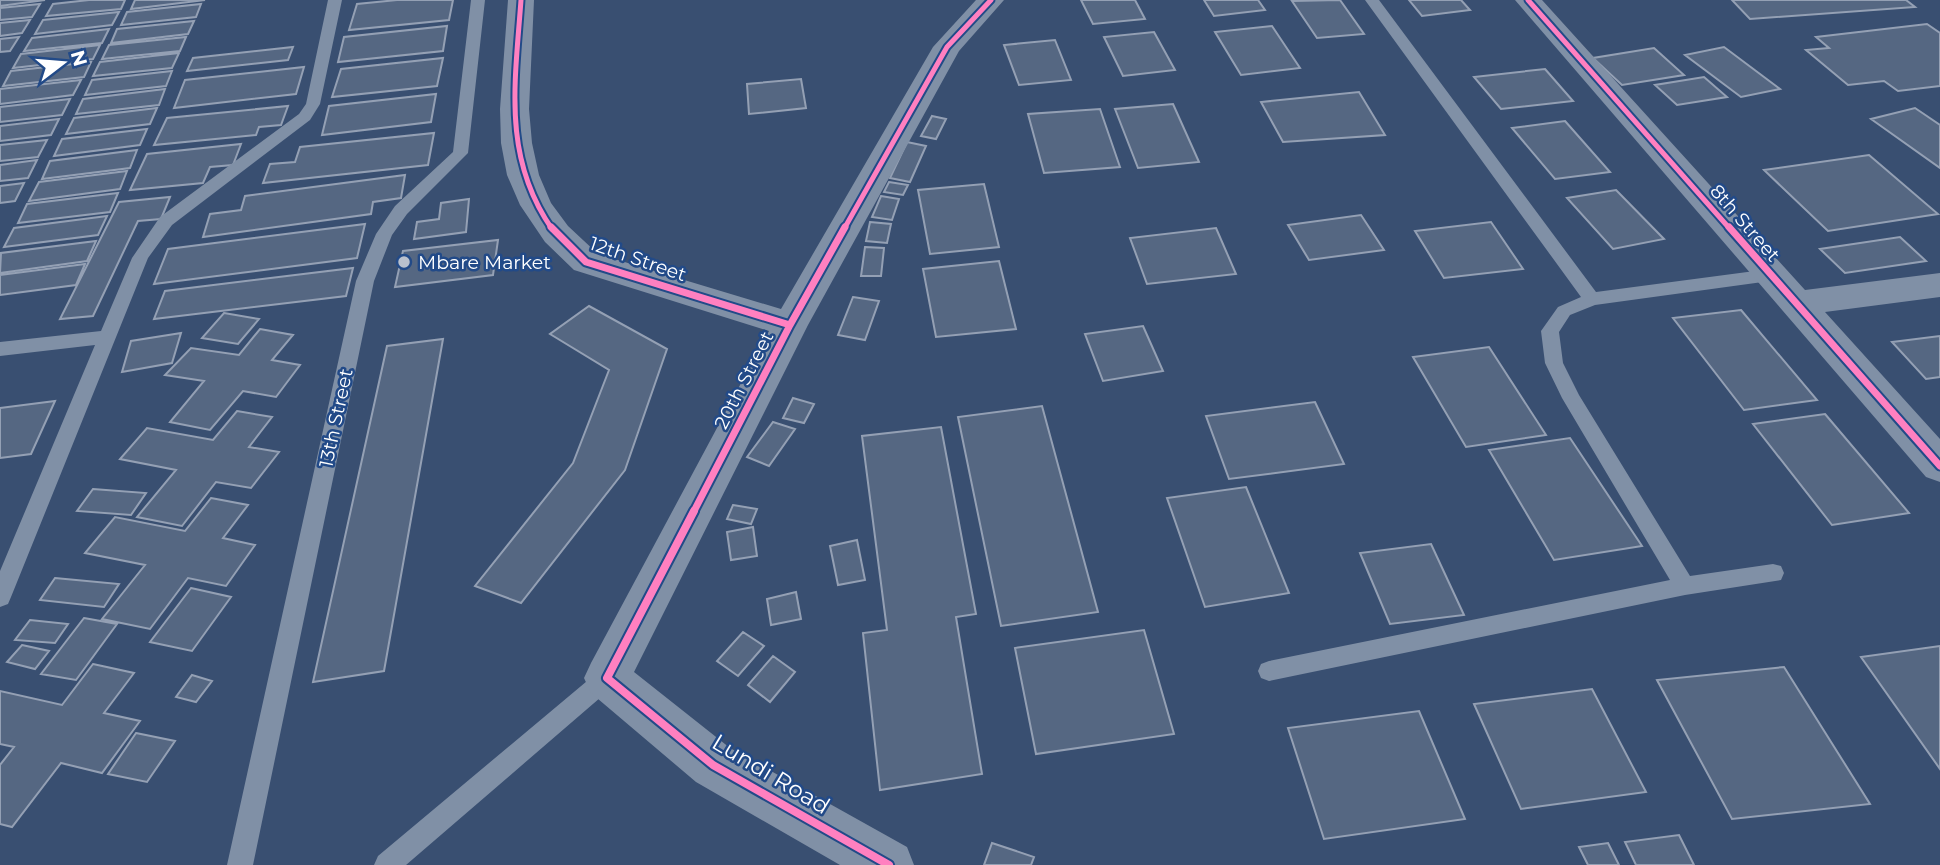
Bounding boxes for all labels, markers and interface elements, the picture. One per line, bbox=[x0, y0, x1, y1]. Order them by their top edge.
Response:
north arrow bbox=[28, 28, 98, 98]
text: N bbox=[66, 48, 92, 69]
street label: 8th Street bbox=[1705, 180, 1785, 267]
street label: 12th Street bbox=[587, 232, 690, 286]
place label: Mbare Market bbox=[418, 251, 551, 274]
marker: Mbare Market bbox=[396, 254, 412, 270]
street label: 20th Street bbox=[710, 327, 779, 433]
street label: 13th Street bbox=[314, 366, 358, 470]
street label: Lundi Road bbox=[707, 728, 835, 820]

